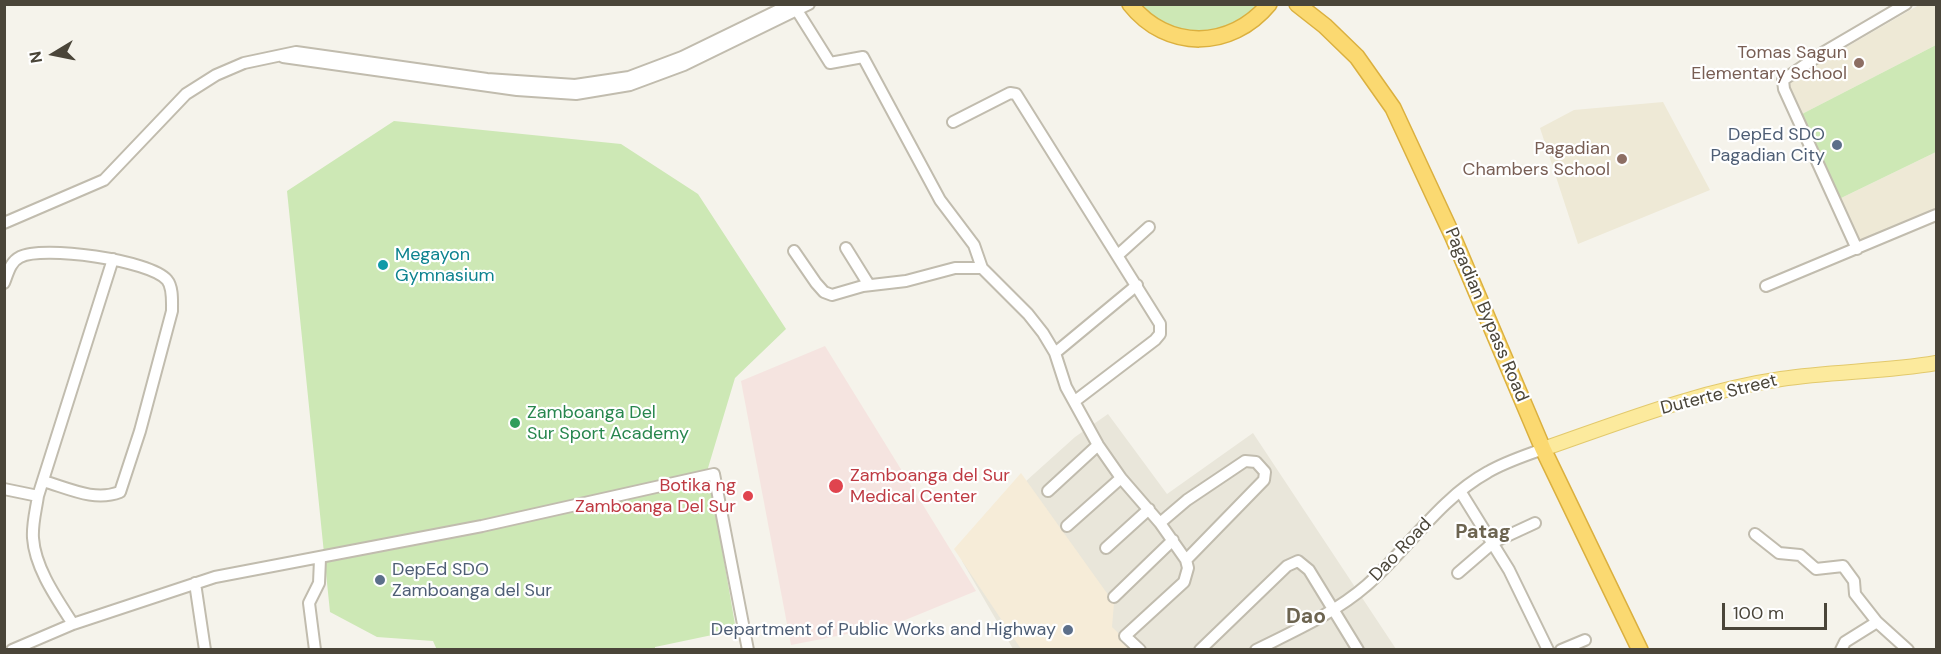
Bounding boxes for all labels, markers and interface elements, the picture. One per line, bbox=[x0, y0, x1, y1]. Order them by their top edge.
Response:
north arrow bbox=[24, 24, 84, 84]
place label: Tomas Sagun Elementary School bbox=[1691, 42, 1847, 84]
text: N bbox=[24, 50, 47, 65]
marker: Tomas Sagun Elementary School bbox=[1852, 56, 1866, 70]
place label: DepEd SDO Pagadian City bbox=[1711, 124, 1825, 166]
place label: Pagadian Chambers School bbox=[1462, 138, 1610, 180]
marker: DepEd SDO Pagadian City bbox=[1830, 138, 1844, 152]
marker: Pagadian Chambers School bbox=[1615, 152, 1629, 166]
street label: Pagadian Bypass Road bbox=[1440, 225, 1532, 405]
place label: Megayon Gymnasium bbox=[395, 244, 495, 286]
marker: Megayon Gymnasium bbox=[376, 258, 390, 272]
street label: Duterte Street bbox=[1659, 370, 1779, 420]
place label: Zamboanga Del Sur Sport Academy bbox=[527, 402, 689, 444]
marker: Zamboanga Del Sur Sport Academy bbox=[508, 416, 522, 430]
place label: Zamboanga del Sur Medical Center bbox=[850, 465, 1010, 508]
place label: Botika ng Zamboanga Del Sur bbox=[575, 475, 736, 518]
marker: Zamboanga del Sur Medical Center bbox=[827, 477, 845, 495]
marker: Botika ng Zamboanga Del Sur bbox=[741, 489, 755, 503]
street label: Dao Road bbox=[1366, 514, 1436, 586]
district label: Patag bbox=[1455, 521, 1511, 545]
place label: DepEd SDO Zamboanga del Sur bbox=[392, 559, 552, 602]
marker: DepEd SDO Zamboanga del Sur bbox=[373, 573, 387, 587]
scale bar bbox=[1725, 591, 1830, 629]
text: 100 m bbox=[1733, 601, 1784, 625]
district label: Dao bbox=[1286, 604, 1326, 630]
place label: Department of Public Works and Highway bbox=[711, 619, 1056, 641]
marker: Department of Public Works and Highway bbox=[1061, 623, 1075, 637]

